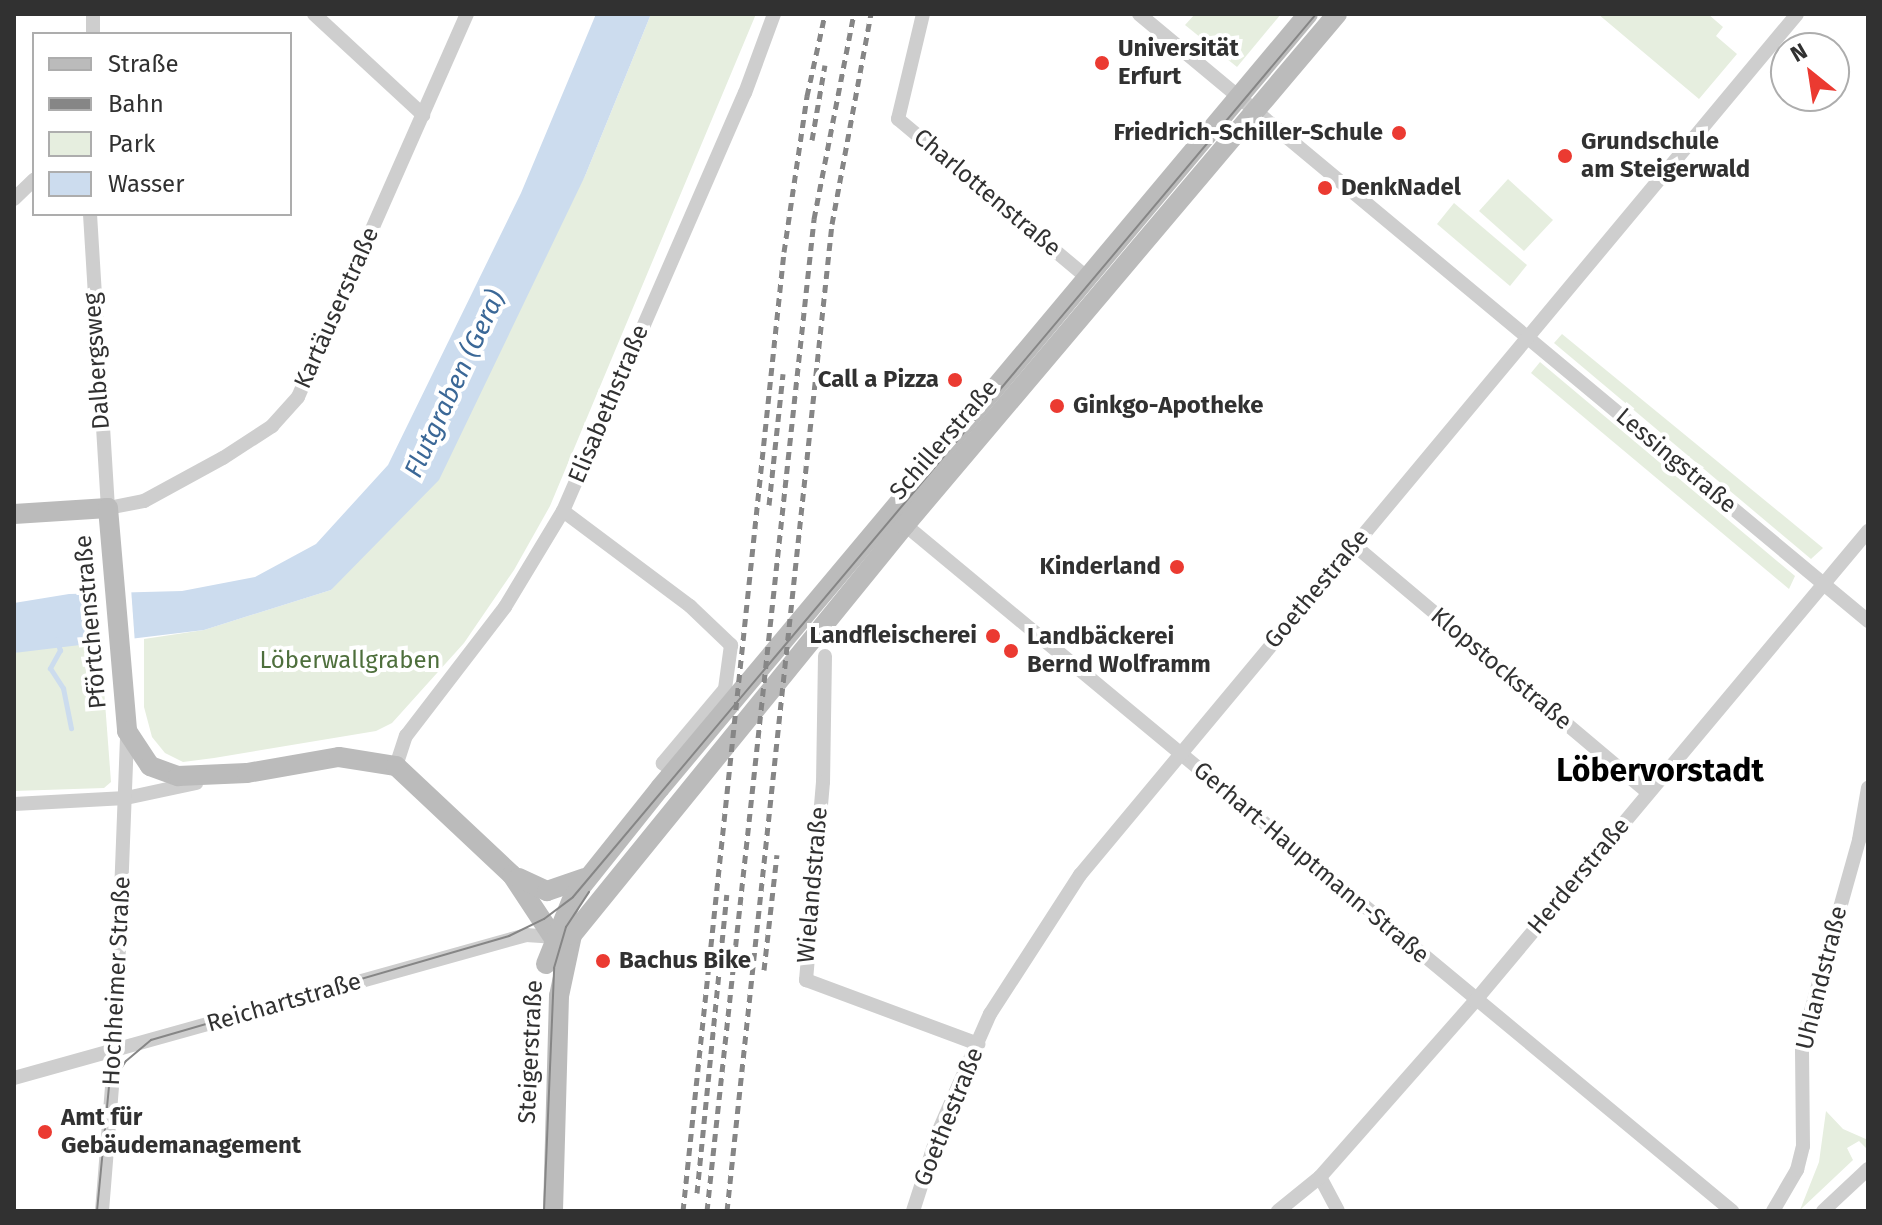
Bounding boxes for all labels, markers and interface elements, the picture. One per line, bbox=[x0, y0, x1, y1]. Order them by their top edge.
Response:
legend bbox=[32, 32, 292, 216]
north arrow bbox=[1770, 32, 1850, 112]
place label: Universität Erfurt bbox=[1118, 35, 1239, 91]
text: N bbox=[1786, 37, 1812, 68]
text: Straße bbox=[108, 50, 179, 78]
marker: Universität Erfurt bbox=[1093, 54, 1111, 72]
text: Bahn bbox=[108, 90, 164, 118]
place label: Friedrich-Schiller-Schule bbox=[1113, 119, 1383, 147]
street label: Charlottenstraße bbox=[908, 123, 1066, 263]
marker: Friedrich-Schiller-Schule bbox=[1390, 124, 1408, 142]
place label: Grundschule am Steigerwald bbox=[1581, 128, 1750, 184]
text: Park bbox=[108, 130, 155, 158]
marker: Grundschule am Steigerwald bbox=[1556, 147, 1574, 165]
text: Wasser bbox=[108, 170, 184, 198]
place label: DenkNadel bbox=[1341, 174, 1461, 202]
marker: DenkNadel bbox=[1316, 179, 1334, 197]
street label: Kartäuserstraße bbox=[289, 223, 385, 393]
water label: Flutgraben (Gera) bbox=[398, 285, 512, 483]
street label: Dalbergsweg bbox=[78, 291, 116, 431]
street label: Elisabethstraße bbox=[563, 320, 655, 488]
place label: Call a Pizza bbox=[818, 366, 939, 394]
marker: Call a Pizza bbox=[946, 371, 964, 389]
street label: Schillerstraße bbox=[884, 374, 1004, 506]
place label: Ginkgo-Apotheke bbox=[1073, 392, 1263, 420]
marker: Ginkgo-Apotheke bbox=[1048, 397, 1066, 415]
street label: Lessingstraße bbox=[1610, 402, 1742, 520]
street label: Goethestraße bbox=[1259, 524, 1375, 654]
street label: Pförtchenstraße bbox=[69, 534, 113, 710]
place label: Kinderland bbox=[1040, 553, 1161, 581]
marker: Kinderland bbox=[1168, 558, 1186, 576]
street label: Klopstockstraße bbox=[1425, 602, 1577, 736]
place label: Landfleischerei bbox=[809, 622, 977, 650]
place label: Landbäckerei Bernd Wolframm bbox=[1027, 623, 1211, 679]
marker: Landfleischerei bbox=[984, 627, 1002, 645]
marker: Landbäckerei Bernd Wolframm bbox=[1002, 642, 1020, 660]
park label: Löberwallgraben bbox=[259, 647, 441, 675]
district label: Löbervorstadt bbox=[1556, 751, 1764, 789]
street label: Gerhart-Hauptmann-Straße bbox=[1187, 756, 1435, 970]
street label: Wielandstraße bbox=[792, 806, 834, 964]
street label: Herderstraße bbox=[1522, 812, 1636, 940]
street label: Hochheimer Straße bbox=[97, 876, 137, 1086]
street label: Uhlandstraße bbox=[1790, 903, 1854, 1053]
place label: Bachus Bike bbox=[619, 947, 751, 975]
marker: Bachus Bike bbox=[594, 952, 612, 970]
street label: Reichartstraße bbox=[204, 967, 364, 1039]
street label: Steigerstraße bbox=[513, 979, 549, 1125]
street label: Goethestraße bbox=[908, 1044, 990, 1190]
place label: Amt für Gebäudemanagement bbox=[61, 1104, 301, 1160]
marker: Amt für Gebäudemanagement bbox=[36, 1123, 54, 1141]

